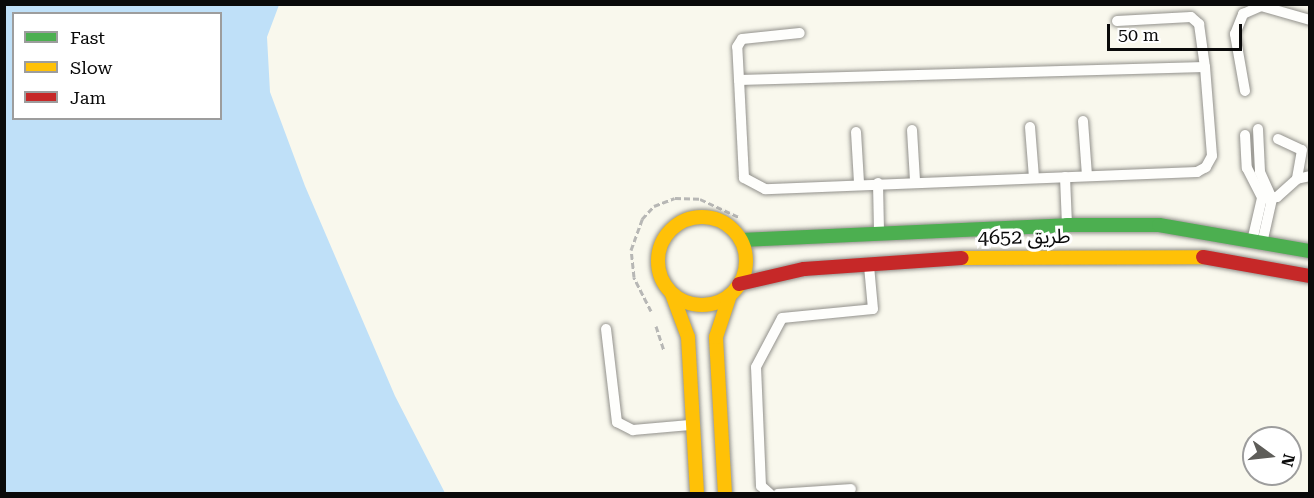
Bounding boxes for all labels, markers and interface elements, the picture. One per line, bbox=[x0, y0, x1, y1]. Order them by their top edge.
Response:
legend bbox=[12, 12, 222, 120]
scale bar bbox=[1110, 12, 1245, 50]
text: 50 m bbox=[1118, 24, 1159, 45]
text: Fast bbox=[70, 27, 105, 48]
text: Slow bbox=[70, 57, 112, 78]
text: Jam bbox=[70, 87, 106, 108]
street label: طريق 4652 bbox=[977, 224, 1071, 250]
north arrow bbox=[1242, 426, 1302, 486]
text: N bbox=[1277, 452, 1299, 469]

